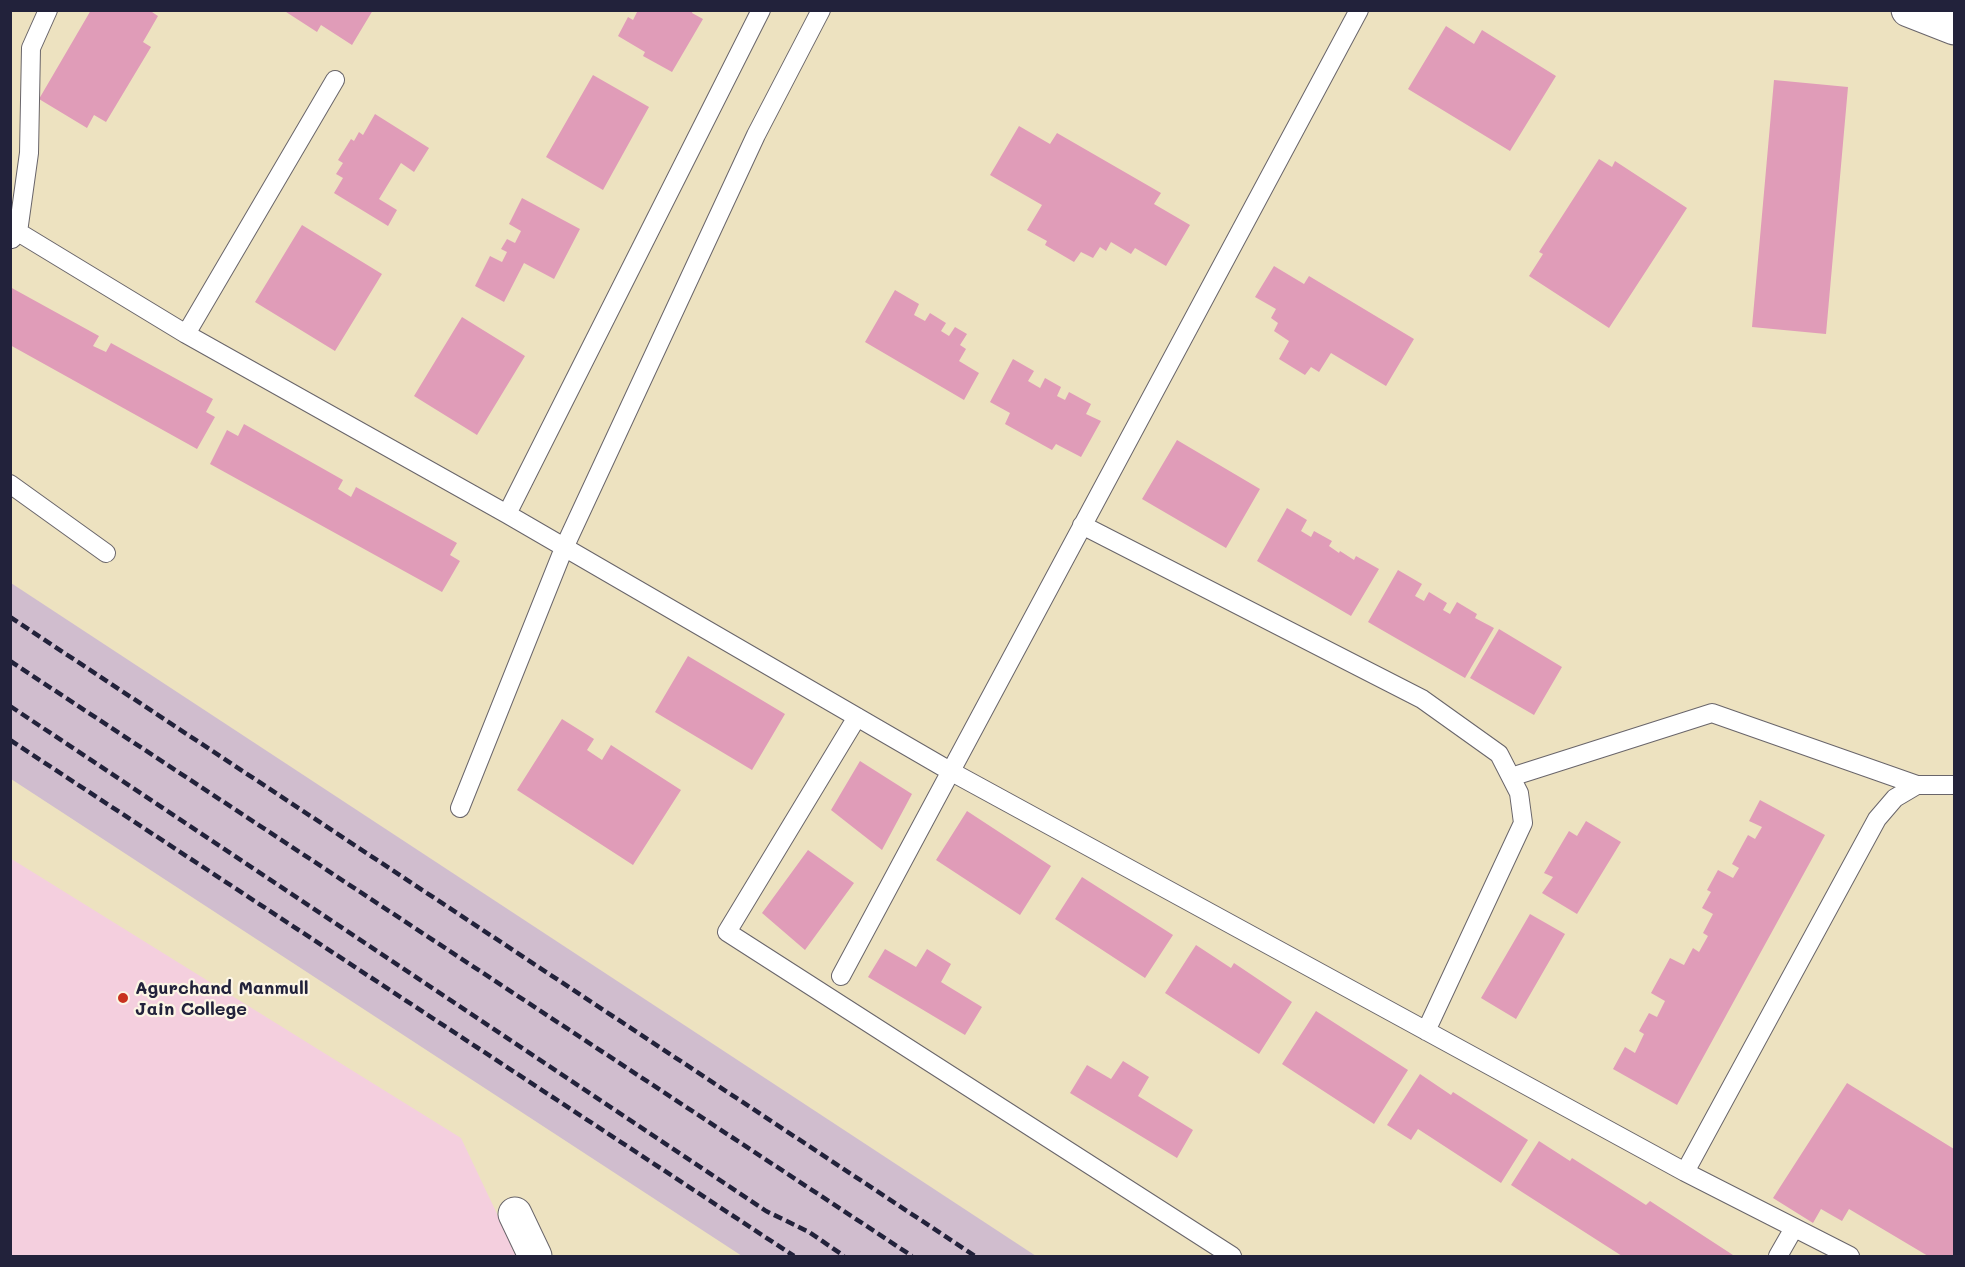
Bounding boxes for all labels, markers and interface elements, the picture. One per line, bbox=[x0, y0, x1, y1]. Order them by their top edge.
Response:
place label: Agurchand Manmull Jain College bbox=[135, 977, 309, 1020]
marker: Agurchand Manmull Jain College bbox=[116, 991, 130, 1005]

